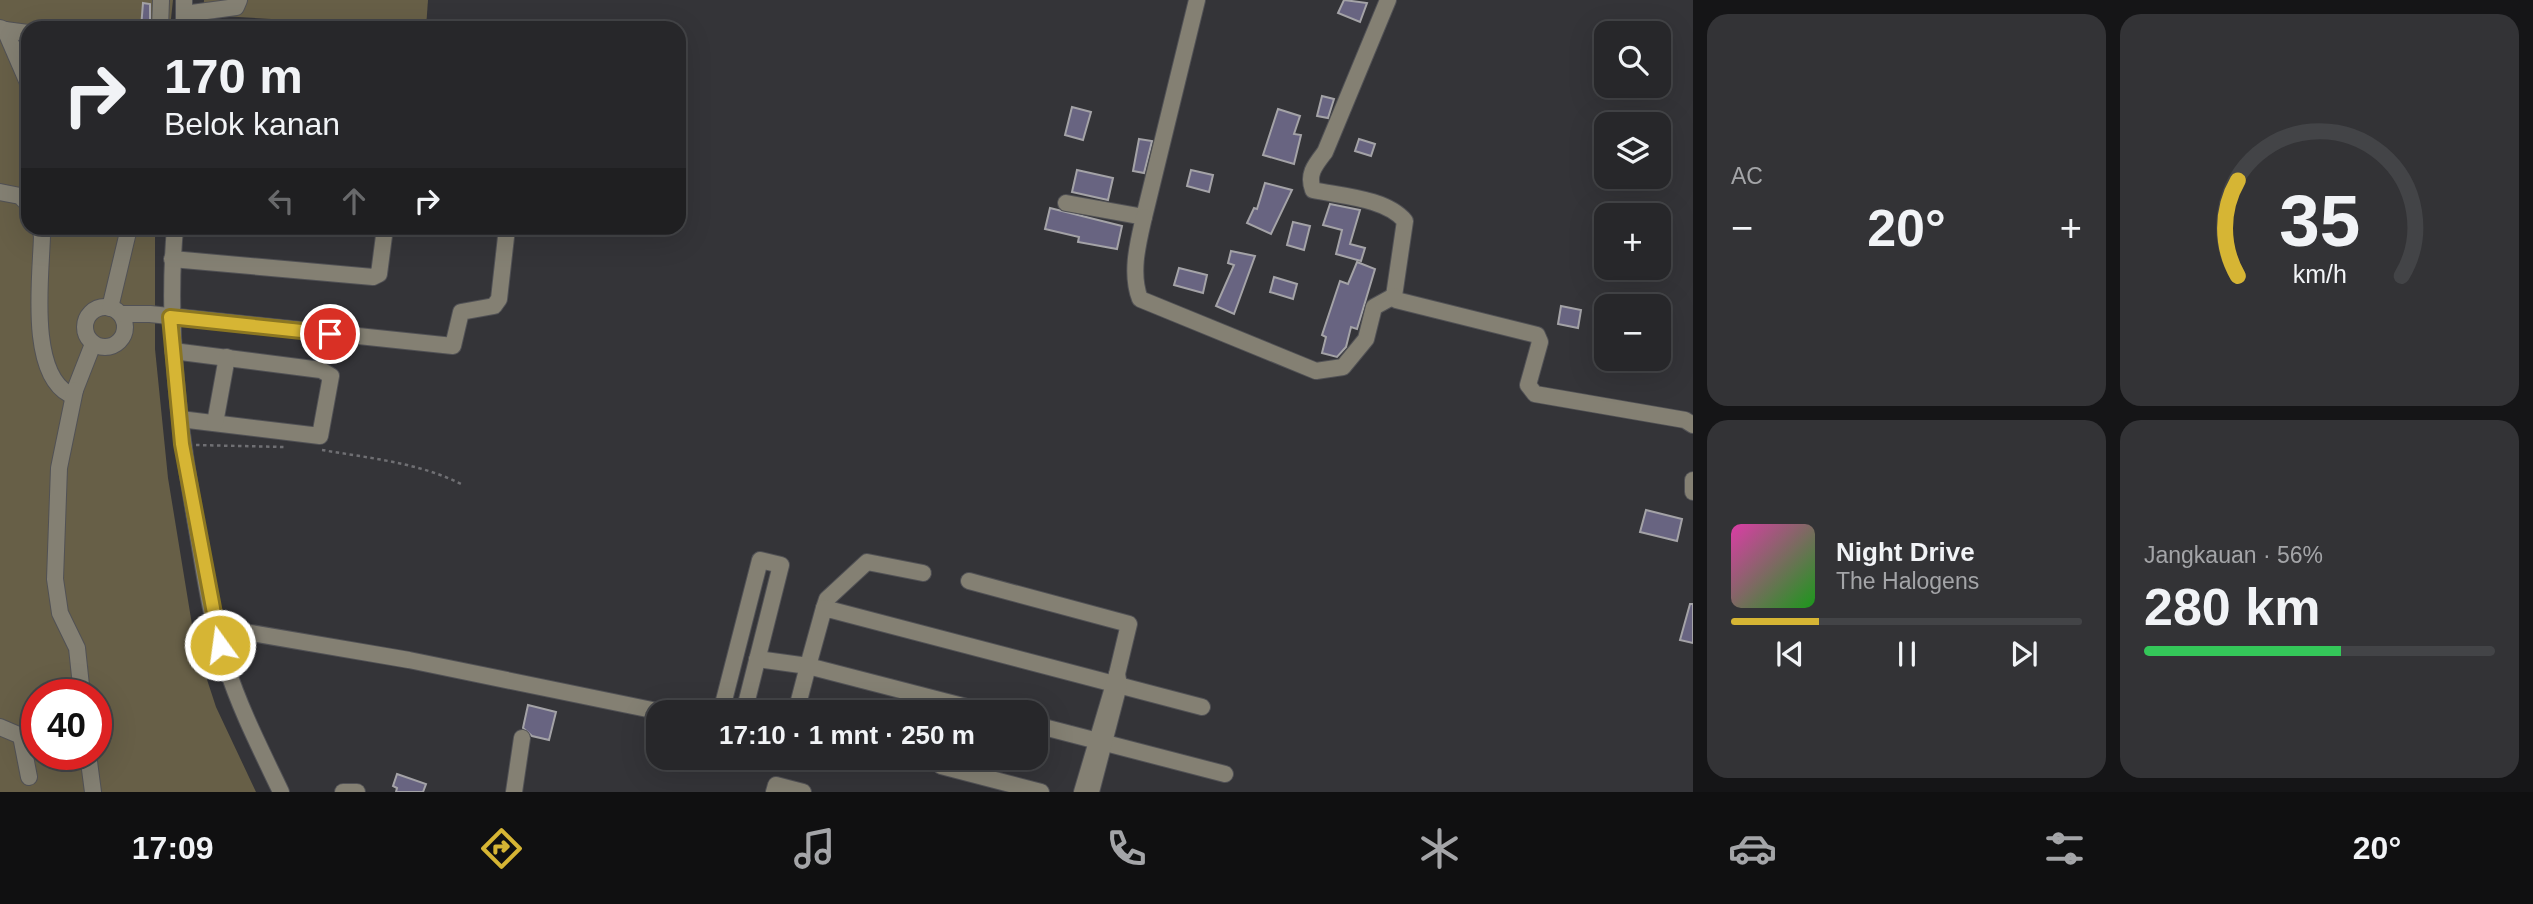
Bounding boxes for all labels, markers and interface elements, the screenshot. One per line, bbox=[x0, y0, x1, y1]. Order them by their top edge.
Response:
map controls bbox=[1594, 21, 1671, 371]
button: search bbox=[1594, 21, 1671, 98]
icon: right bbox=[49, 49, 140, 140]
text: 170 m bbox=[164, 49, 303, 103]
text: Belok kanan bbox=[164, 106, 340, 142]
button: layers bbox=[1594, 112, 1671, 189]
text: AC bbox=[1731, 163, 1763, 189]
text: 35 bbox=[2279, 180, 2360, 261]
icon: left bbox=[262, 182, 300, 220]
icon: ahead bbox=[335, 182, 373, 220]
icon: right bbox=[408, 182, 446, 220]
text: 20° bbox=[1867, 199, 1946, 257]
button: + bbox=[1594, 203, 1671, 280]
text: − bbox=[1731, 207, 1753, 249]
text: + bbox=[2060, 207, 2082, 249]
text: km/h bbox=[2292, 260, 2347, 288]
button: − bbox=[1594, 294, 1671, 371]
pin bbox=[300, 304, 360, 364]
icon: arrive bbox=[311, 315, 349, 353]
text: Night Drive bbox=[1836, 537, 1975, 567]
text: Jangkauan · 56% bbox=[2144, 542, 2323, 568]
text: The Halogens bbox=[1836, 568, 1979, 594]
text: 280 km bbox=[2144, 578, 2320, 636]
position arrow bbox=[183, 608, 257, 682]
icon: previous bbox=[1771, 635, 1809, 673]
icon: pause bbox=[1888, 635, 1926, 673]
icon: next bbox=[2005, 635, 2043, 673]
speed limit sign: 40 bbox=[21, 679, 112, 770]
text: 17:10 · 1 mnt · 250 m bbox=[719, 720, 975, 750]
icon: directions bbox=[477, 824, 526, 873]
icon: music bbox=[790, 824, 839, 873]
icon: phone bbox=[1102, 824, 1151, 873]
icon: climate bbox=[1415, 824, 1464, 873]
icon: car bbox=[1728, 824, 1777, 873]
icon: filters bbox=[2040, 824, 2089, 873]
text: 17:09 bbox=[132, 830, 214, 866]
text: 20° bbox=[2353, 830, 2401, 866]

